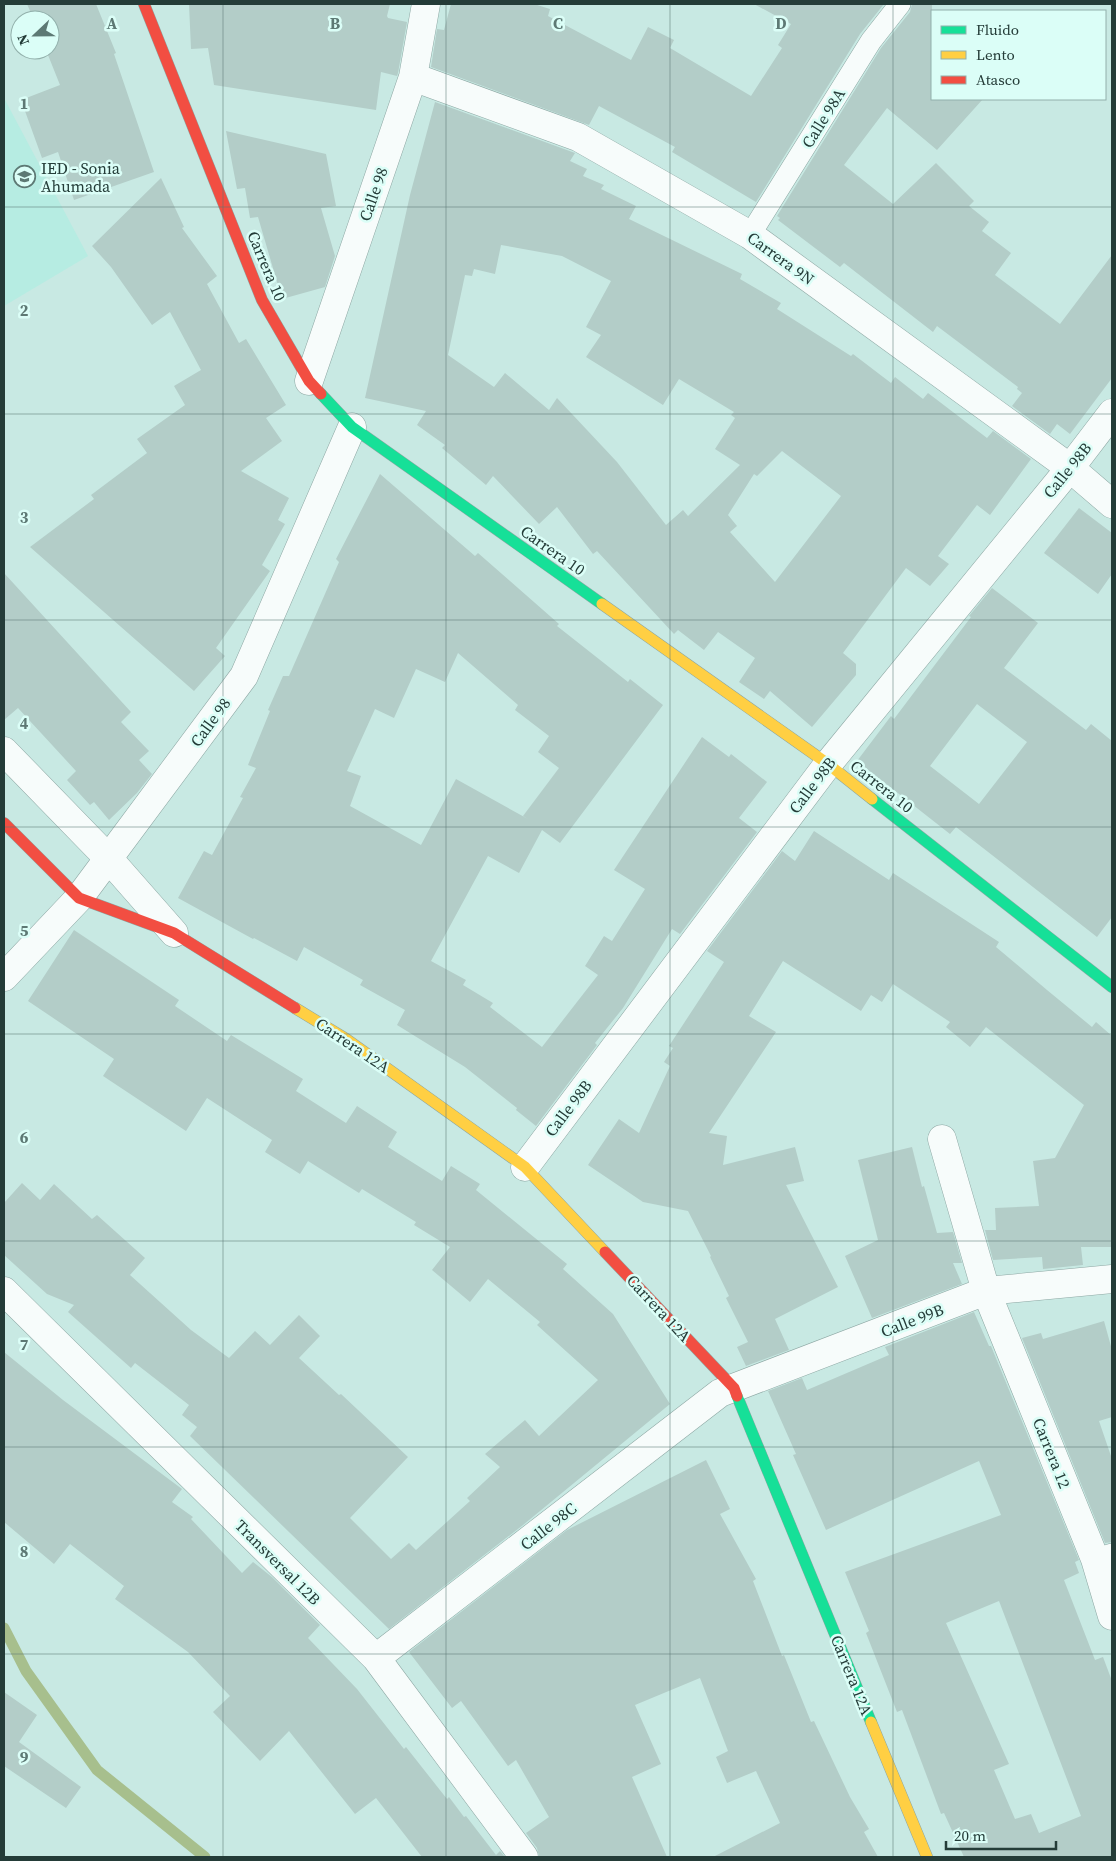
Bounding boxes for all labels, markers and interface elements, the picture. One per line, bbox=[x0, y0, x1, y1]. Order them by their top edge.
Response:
north arrow bbox=[10, 10, 60, 60]
legend bbox=[931, 10, 1106, 100]
text: A bbox=[107, 12, 118, 34]
text: B bbox=[330, 12, 341, 34]
text: C bbox=[553, 12, 563, 34]
text: D bbox=[775, 12, 787, 34]
text: Fluido bbox=[976, 19, 1019, 40]
text: N bbox=[12, 31, 34, 48]
text: Lento bbox=[976, 44, 1015, 65]
text: Atasco bbox=[976, 69, 1020, 90]
street label: Calle 98A bbox=[796, 84, 850, 152]
text: 1 bbox=[20, 92, 28, 114]
place label: IED - Sonia Ahumada bbox=[41, 157, 121, 197]
street label: Calle 98 bbox=[354, 164, 392, 224]
school or university icon: IED - Sonia Ahumada bbox=[13, 165, 37, 189]
street label: Carrera 9N bbox=[743, 226, 819, 290]
street label: Carrera 10 bbox=[242, 228, 292, 304]
text: 2 bbox=[20, 299, 29, 321]
street label: Calle 98B bbox=[1038, 438, 1096, 502]
text: 3 bbox=[20, 506, 29, 528]
street label: Carrera 10 bbox=[516, 520, 590, 580]
street label: Calle 98 bbox=[185, 693, 235, 751]
text: 4 bbox=[20, 712, 29, 734]
street label: Calle 98B bbox=[783, 752, 841, 818]
street label: Carrera 10 bbox=[846, 754, 918, 818]
text: 5 bbox=[20, 919, 29, 941]
street label: Carrera 12A bbox=[312, 1012, 395, 1078]
street label: Calle 98B bbox=[539, 1075, 597, 1141]
text: 6 bbox=[20, 1126, 29, 1148]
street label: Carrera 12A bbox=[622, 1269, 696, 1347]
street label: Calle 99B bbox=[877, 1298, 947, 1342]
text: 7 bbox=[20, 1333, 29, 1355]
street label: Carrera 12 bbox=[1028, 1414, 1076, 1492]
street label: Calle 98C bbox=[515, 1497, 581, 1555]
street label: Transversal 12B bbox=[230, 1514, 326, 1610]
text: 8 bbox=[20, 1540, 28, 1562]
street label: Carrera 12A bbox=[826, 1632, 878, 1719]
text: 9 bbox=[20, 1746, 29, 1768]
scale bar bbox=[946, 1818, 1056, 1850]
text: 20 m bbox=[954, 1825, 986, 1846]

